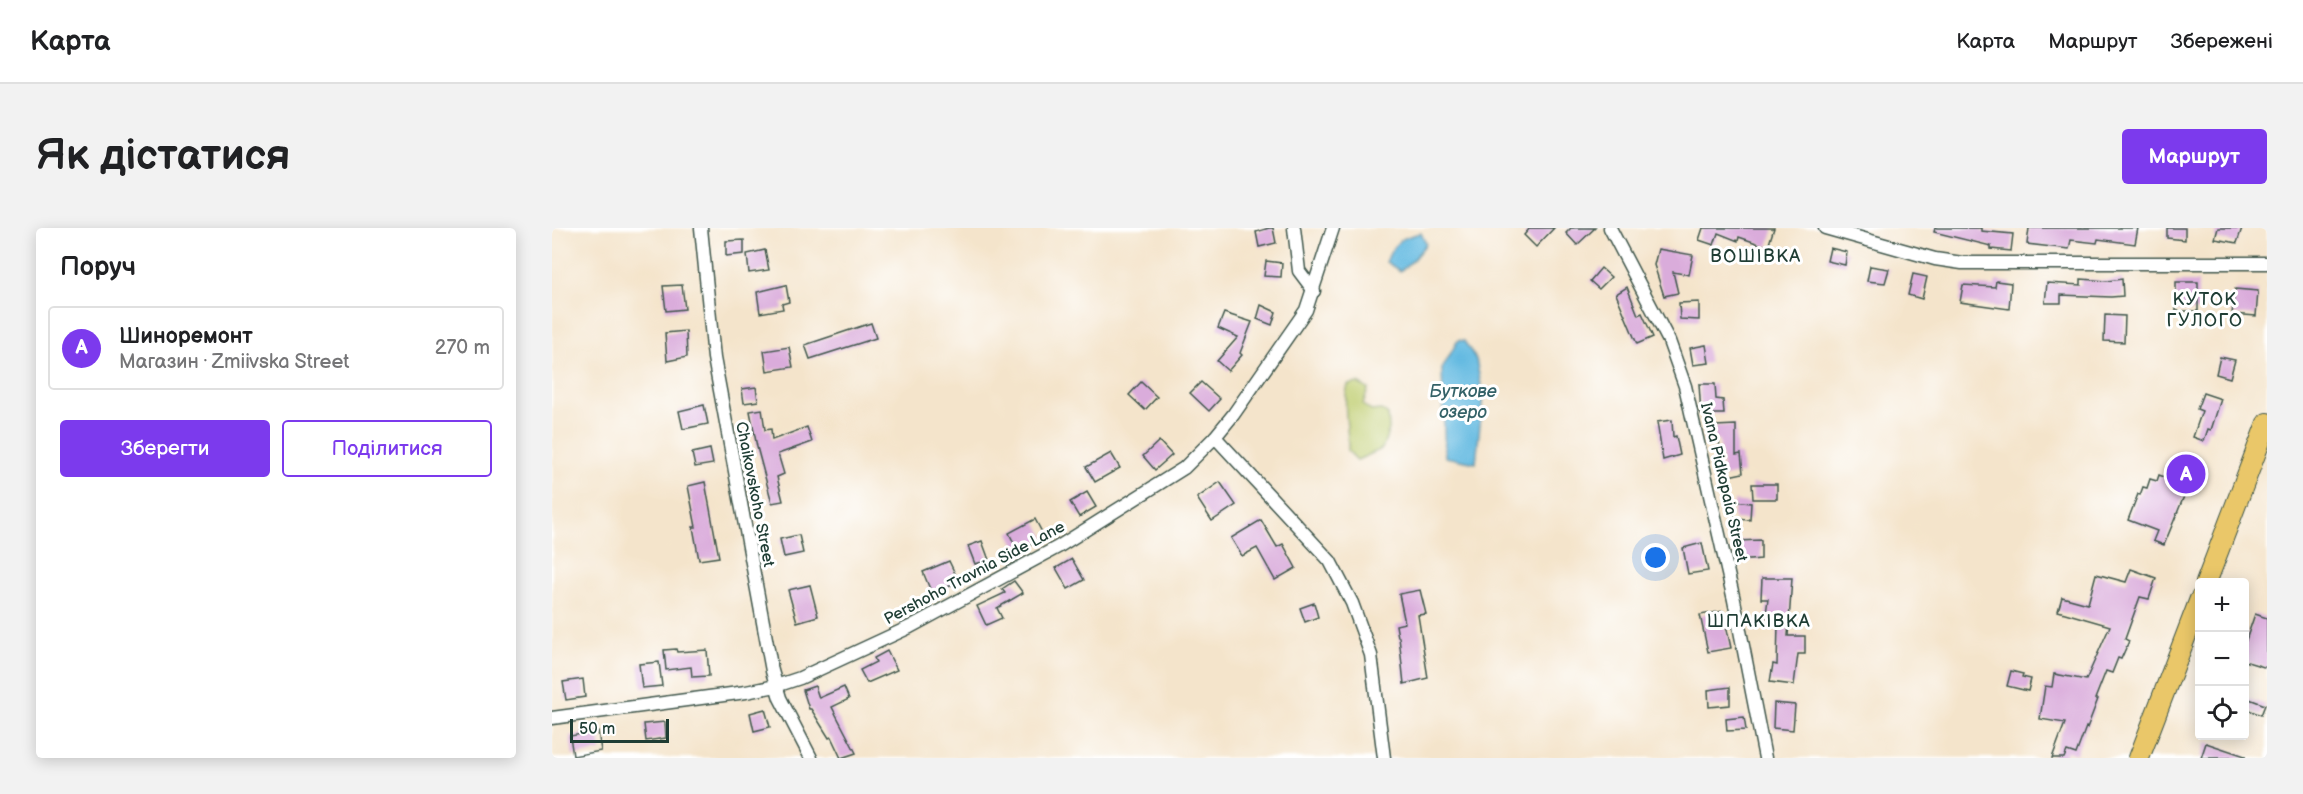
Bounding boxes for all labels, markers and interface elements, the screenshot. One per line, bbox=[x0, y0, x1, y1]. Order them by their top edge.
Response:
text: Карта bbox=[30, 25, 110, 58]
text: Карта bbox=[1956, 29, 2015, 54]
text: Маршрут bbox=[2048, 29, 2138, 54]
text: Збережені bbox=[2171, 29, 2273, 54]
button: Маршрут bbox=[2122, 129, 2267, 184]
text: Як дістатися bbox=[36, 131, 290, 182]
district label: ВОШІВКА bbox=[1710, 246, 1802, 267]
text: Поруч bbox=[60, 252, 136, 283]
district label: КУТОК ГУЛОГО bbox=[2167, 289, 2243, 331]
text: Шиноремонт bbox=[119, 323, 253, 350]
text: A bbox=[75, 336, 88, 360]
text: 270 m bbox=[435, 336, 490, 360]
text: Магазин · Zmiivska Street bbox=[119, 350, 349, 374]
water label: Буткове озеро bbox=[1429, 381, 1497, 423]
street label: Ivana Pidkopaia Street bbox=[1696, 401, 1751, 564]
button: Зберегти bbox=[60, 420, 270, 477]
button: Поділитися bbox=[282, 420, 492, 477]
street label: Chaikovskoho Street bbox=[731, 420, 778, 569]
pin: A bbox=[2166, 452, 2206, 496]
street label: Pershoho Travnia Side Lane bbox=[881, 517, 1069, 629]
your location bbox=[1641, 543, 1670, 572]
map controls bbox=[2195, 578, 2249, 740]
button: + bbox=[2195, 578, 2249, 632]
district label: ШПАКІВКА bbox=[1707, 611, 1811, 632]
button: − bbox=[2195, 632, 2249, 686]
button: locate bbox=[2195, 686, 2249, 740]
scale bar bbox=[570, 716, 669, 744]
text: 50 m bbox=[579, 720, 615, 739]

